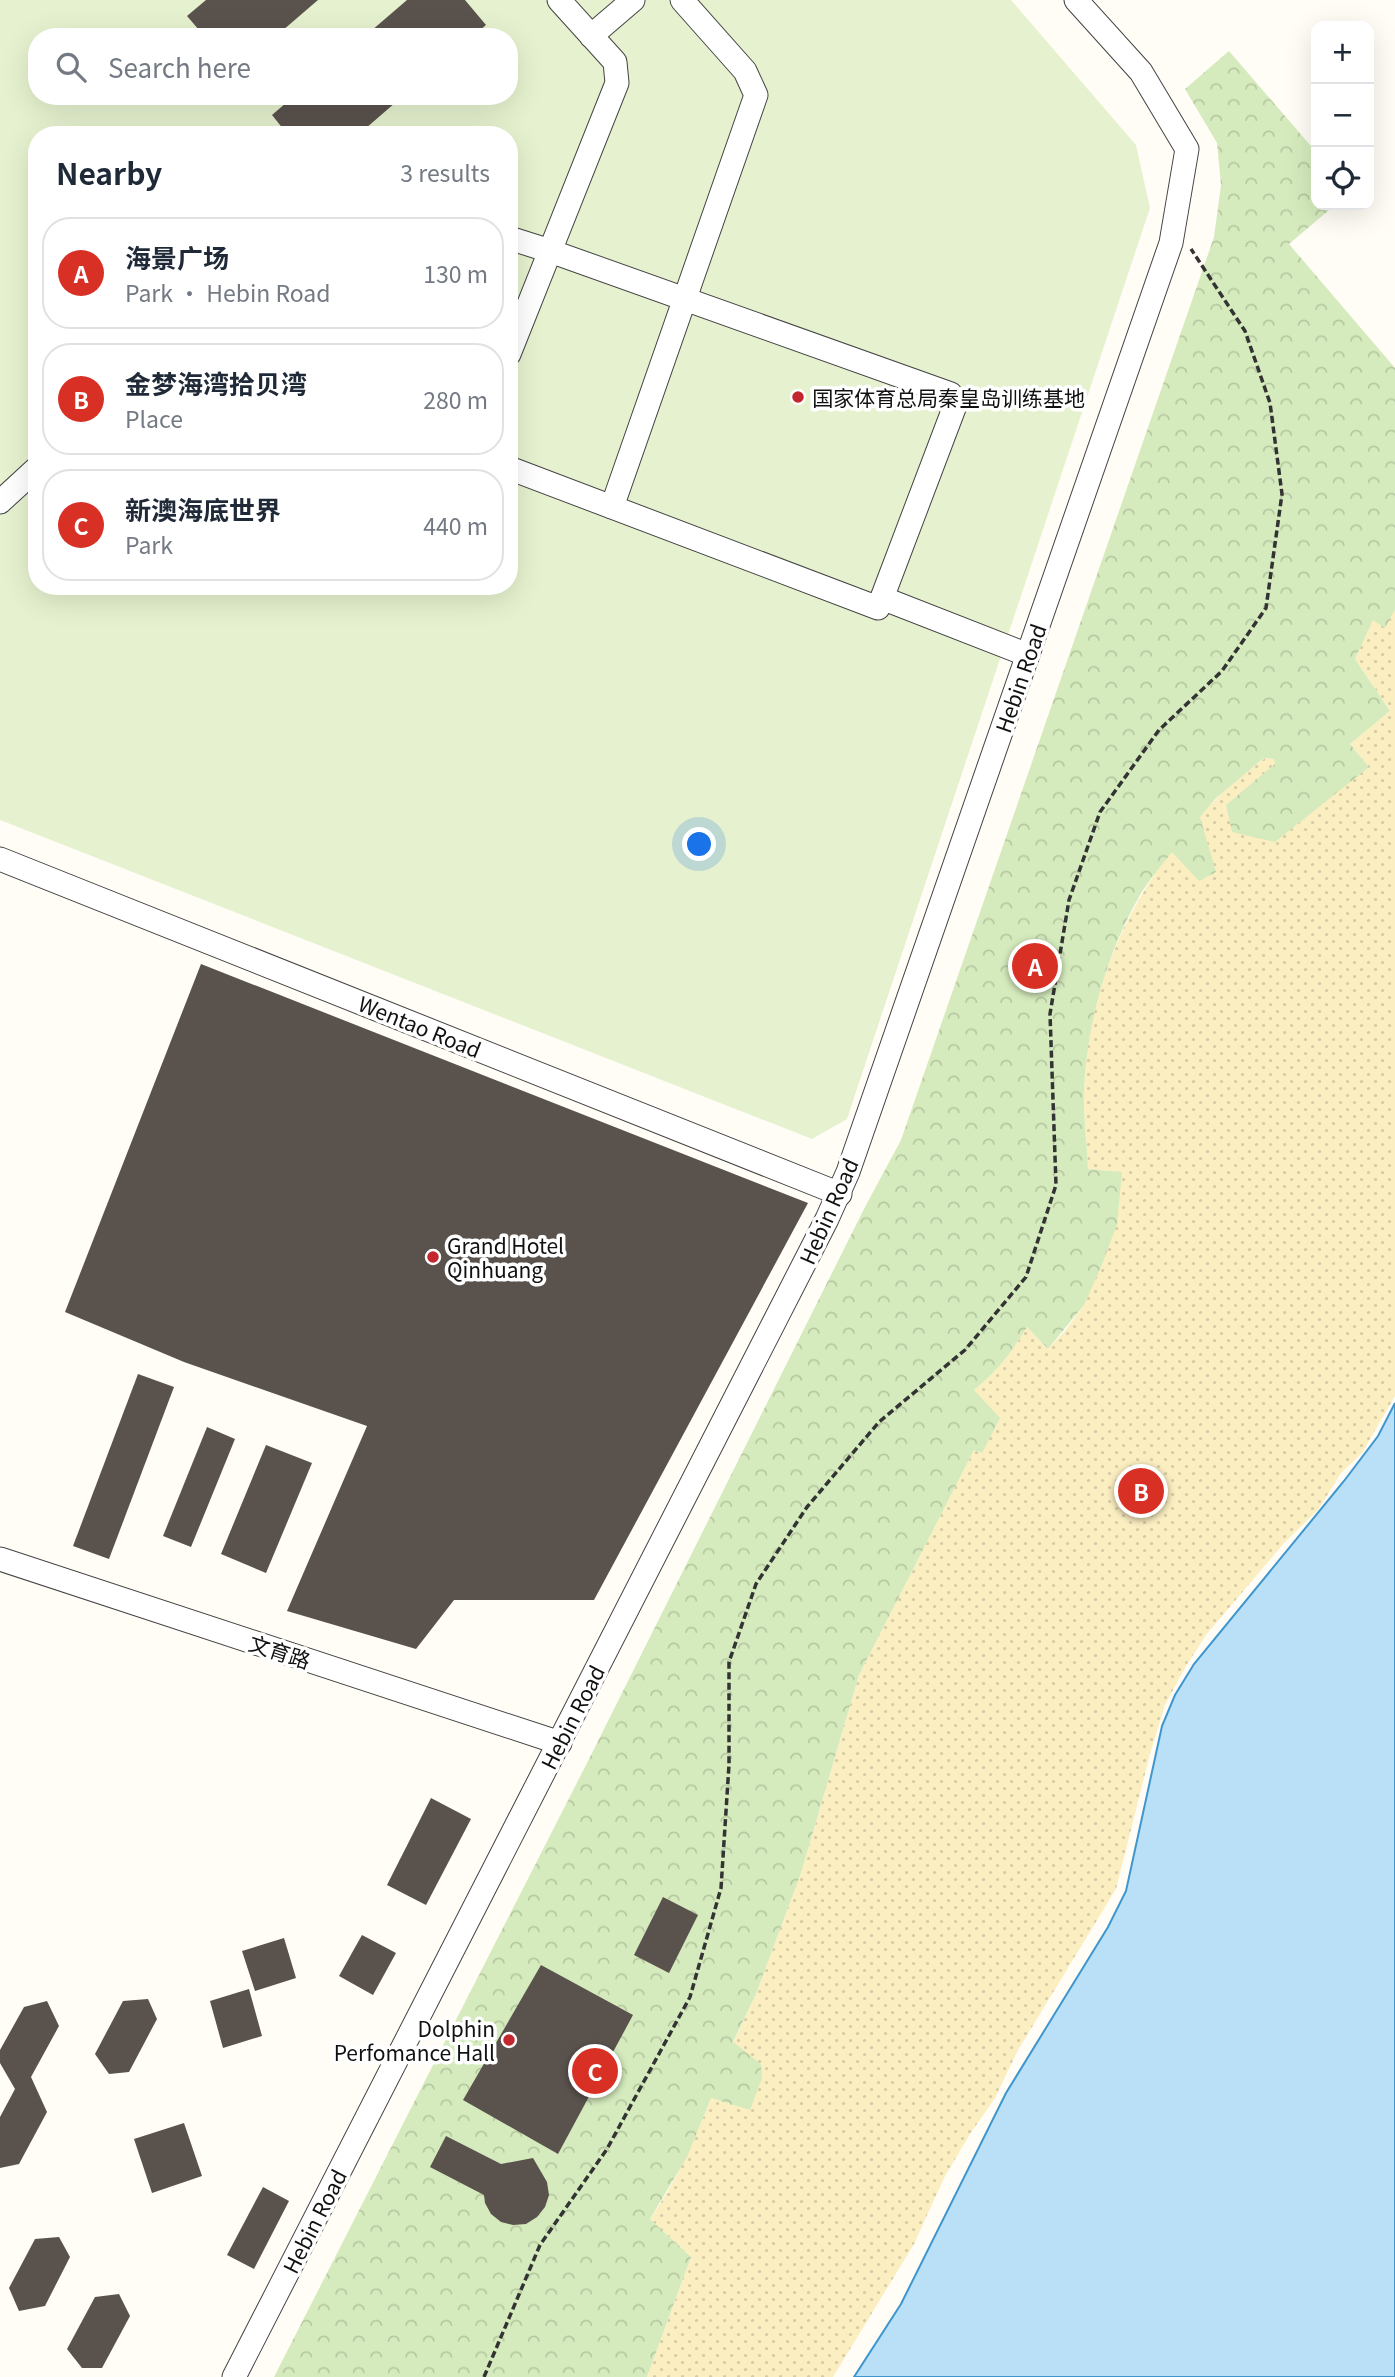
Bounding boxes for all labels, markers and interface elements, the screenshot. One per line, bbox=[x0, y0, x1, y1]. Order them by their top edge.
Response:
map controls bbox=[1311, 21, 1374, 210]
button: + bbox=[1311, 21, 1374, 84]
search box bbox=[28, 28, 518, 105]
icon: search bbox=[52, 48, 90, 86]
text: Search here bbox=[108, 48, 251, 85]
button: − bbox=[1311, 84, 1374, 147]
button: locate bbox=[1311, 147, 1374, 210]
text: Nearby bbox=[56, 150, 162, 194]
text: 3 results bbox=[400, 155, 490, 189]
text: 海景广场 bbox=[125, 238, 229, 275]
text: A bbox=[74, 256, 88, 290]
text: 130 m bbox=[423, 256, 488, 290]
text: Park · Hebin Road bbox=[125, 275, 330, 309]
text: 金梦海湾拾贝湾 bbox=[125, 364, 307, 401]
text: B bbox=[73, 382, 89, 416]
text: 280 m bbox=[423, 382, 488, 416]
place label: 国家体育总局秦皇岛训练基地 bbox=[812, 382, 1085, 412]
marker: 国家体育总局秦皇岛训练基地 bbox=[790, 389, 806, 405]
text: Place bbox=[125, 401, 183, 435]
text: 新澳海底世界 bbox=[125, 490, 281, 527]
text: C bbox=[73, 508, 89, 542]
text: 440 m bbox=[423, 508, 488, 542]
text: Park bbox=[125, 527, 173, 561]
street label: Hebin Road bbox=[987, 620, 1053, 736]
your location bbox=[682, 827, 716, 861]
pin: A bbox=[1012, 940, 1058, 992]
street label: Wentao Road bbox=[354, 988, 486, 1064]
street label: Hebin Road bbox=[791, 1153, 865, 1269]
place label: Grand Hotel Qinhuang bbox=[447, 1230, 564, 1284]
marker: Grand Hotel Qinhuang bbox=[425, 1249, 441, 1265]
pin: B bbox=[1118, 1465, 1164, 1517]
street label: 文育路 bbox=[245, 1627, 315, 1675]
street label: Hebin Road bbox=[533, 1660, 611, 1774]
place label: Dolphin Perfomance Hall bbox=[334, 2013, 495, 2067]
marker: Dolphin Perfomance Hall bbox=[501, 2032, 517, 2048]
pin: C bbox=[572, 2045, 618, 2097]
street label: Hebin Road bbox=[275, 2164, 353, 2278]

